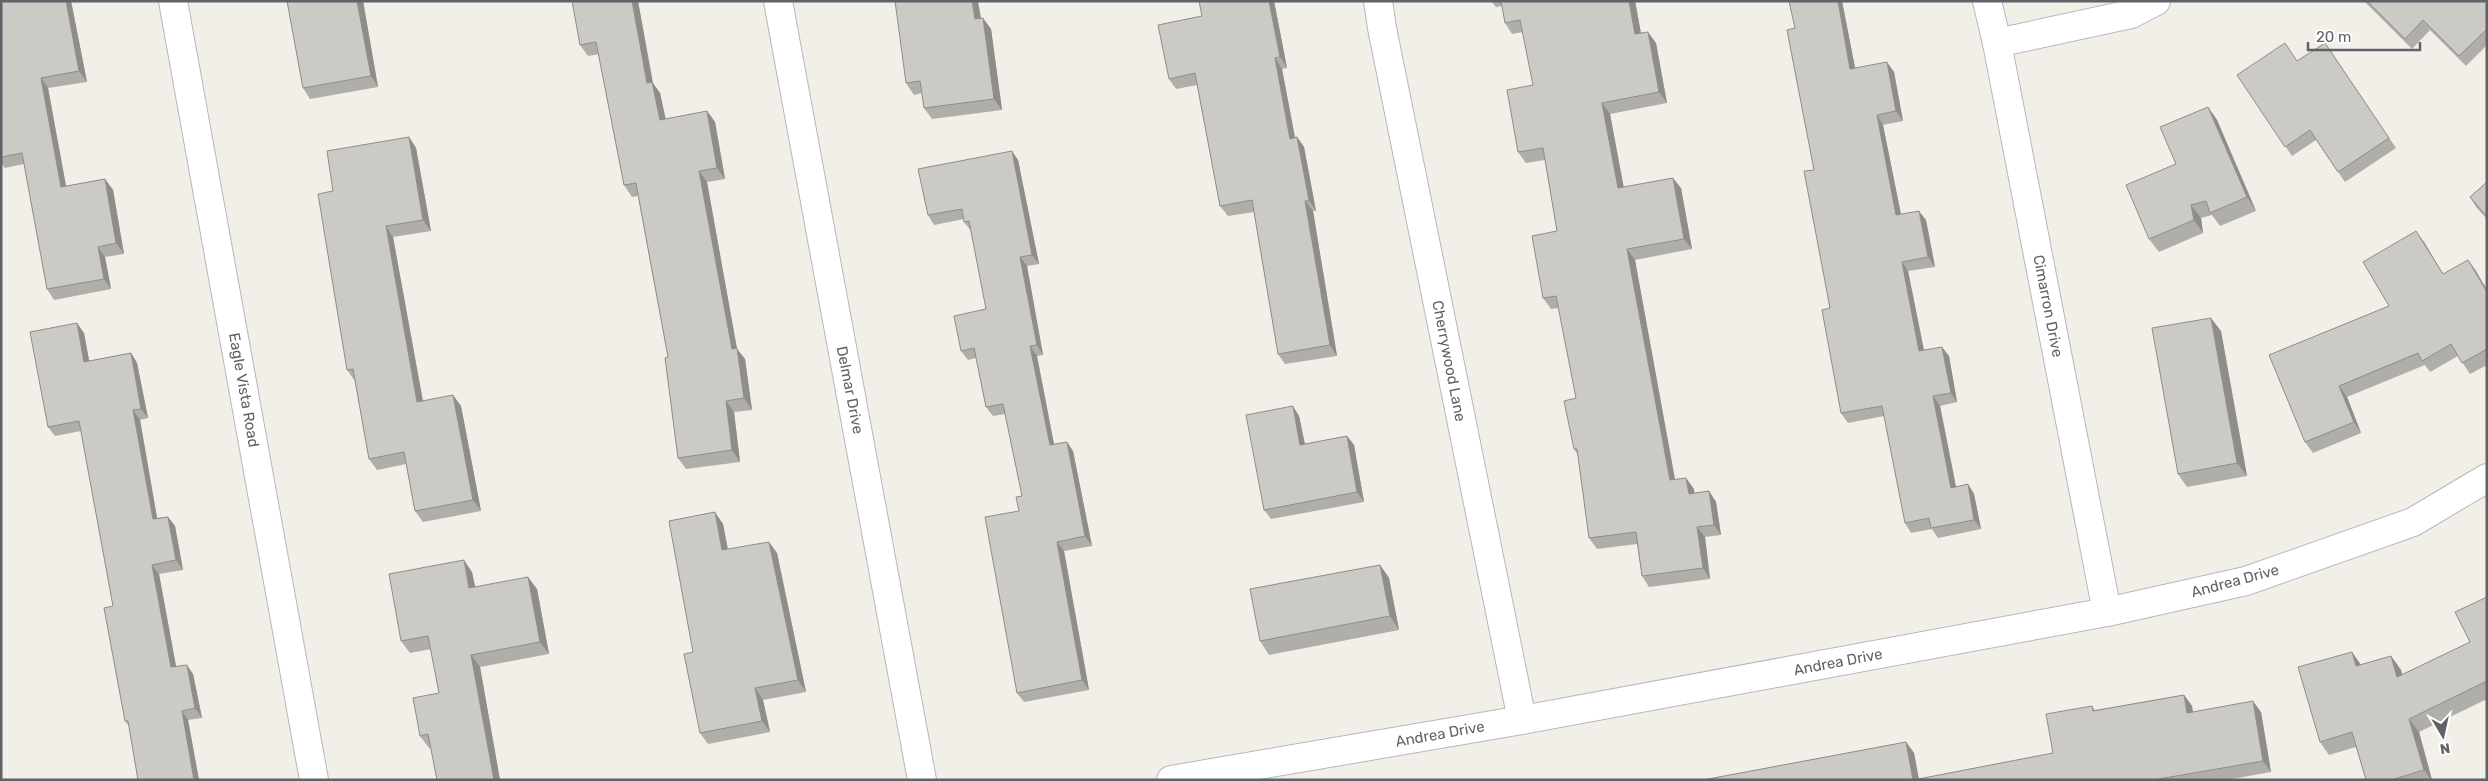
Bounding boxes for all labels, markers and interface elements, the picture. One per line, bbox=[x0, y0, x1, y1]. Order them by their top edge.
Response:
scale bar bbox=[2308, 20, 2420, 52]
text: 20 m bbox=[2316, 28, 2351, 46]
street label: Cimarron Drive bbox=[2029, 253, 2067, 359]
street label: Cherrywood Lane bbox=[1428, 299, 1470, 423]
street label: Eagle Vista Road bbox=[225, 331, 263, 449]
street label: Delmar Drive bbox=[833, 345, 867, 435]
street label: Andrea Drive bbox=[2189, 561, 2281, 601]
street label: Andrea Drive bbox=[1792, 645, 1884, 679]
north arrow bbox=[2418, 711, 2468, 761]
street label: Andrea Drive bbox=[1394, 717, 1486, 751]
text: N bbox=[2439, 739, 2451, 758]

